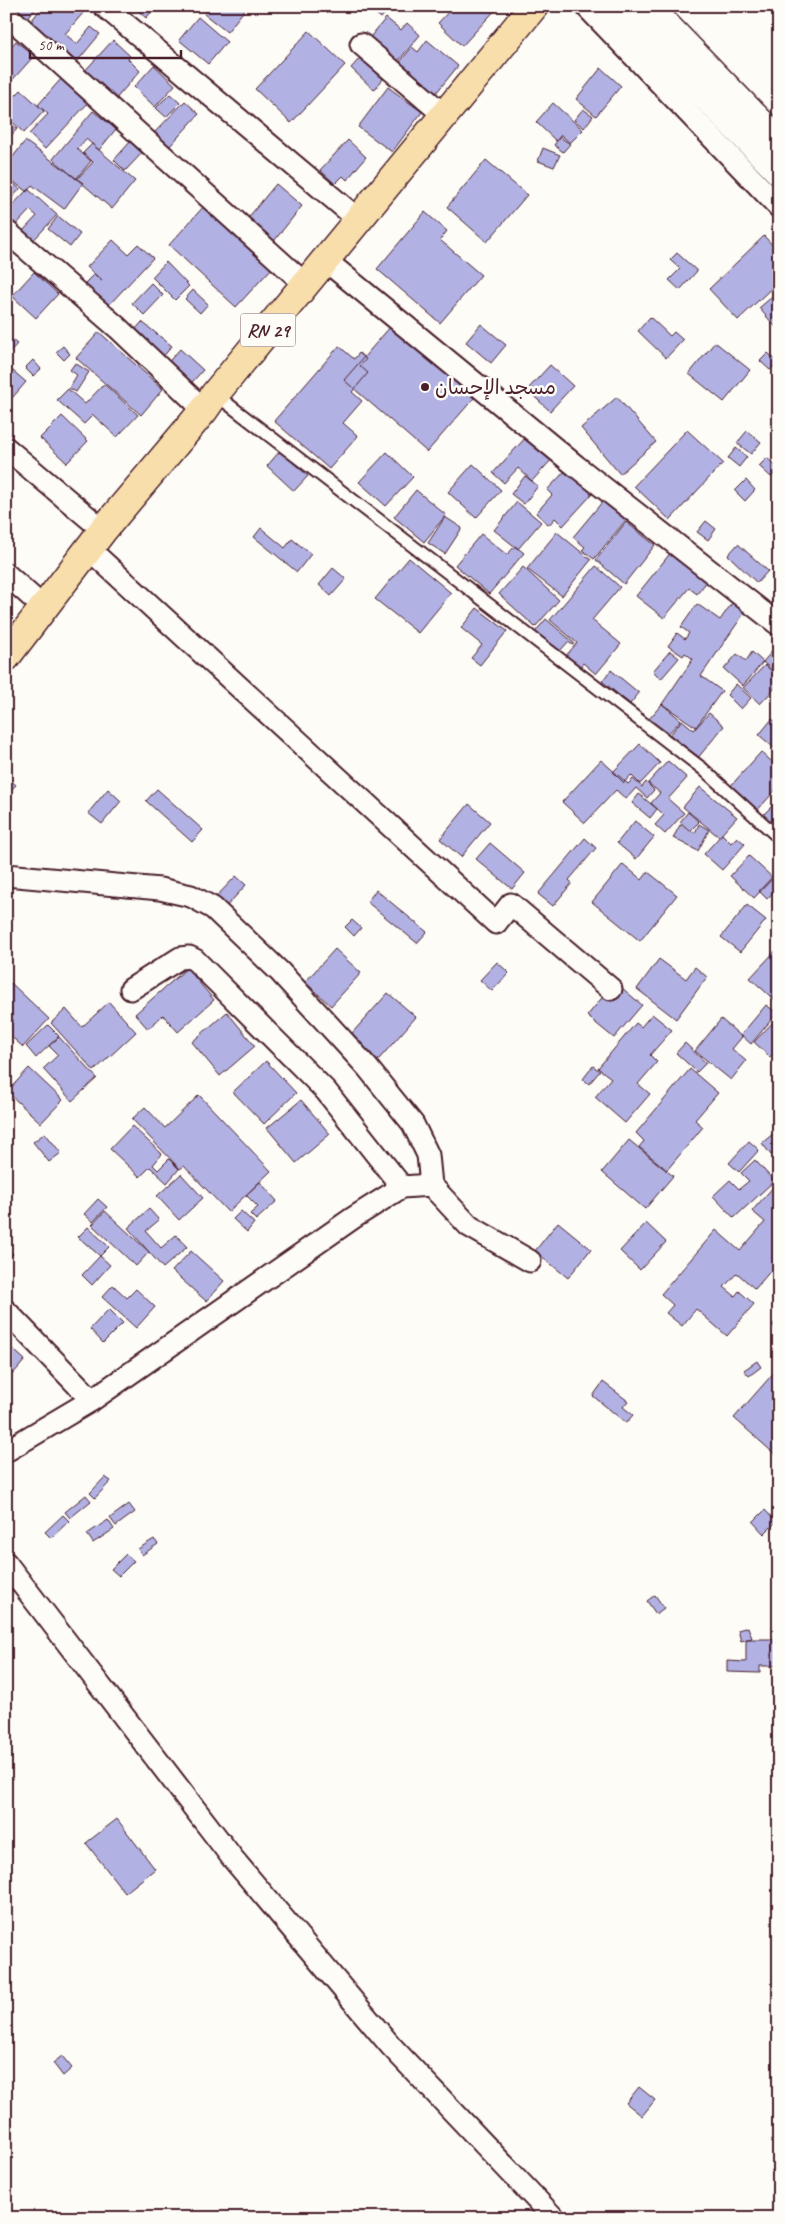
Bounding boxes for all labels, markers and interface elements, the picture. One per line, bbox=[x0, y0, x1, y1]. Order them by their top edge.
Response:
scale bar bbox=[30, 28, 181, 60]
text: 50 m bbox=[38, 36, 65, 55]
road number: RN 29 bbox=[240, 314, 296, 346]
place label: مسجد الإحسان bbox=[435, 375, 556, 400]
marker: مسجد الإحسان bbox=[419, 381, 431, 393]

